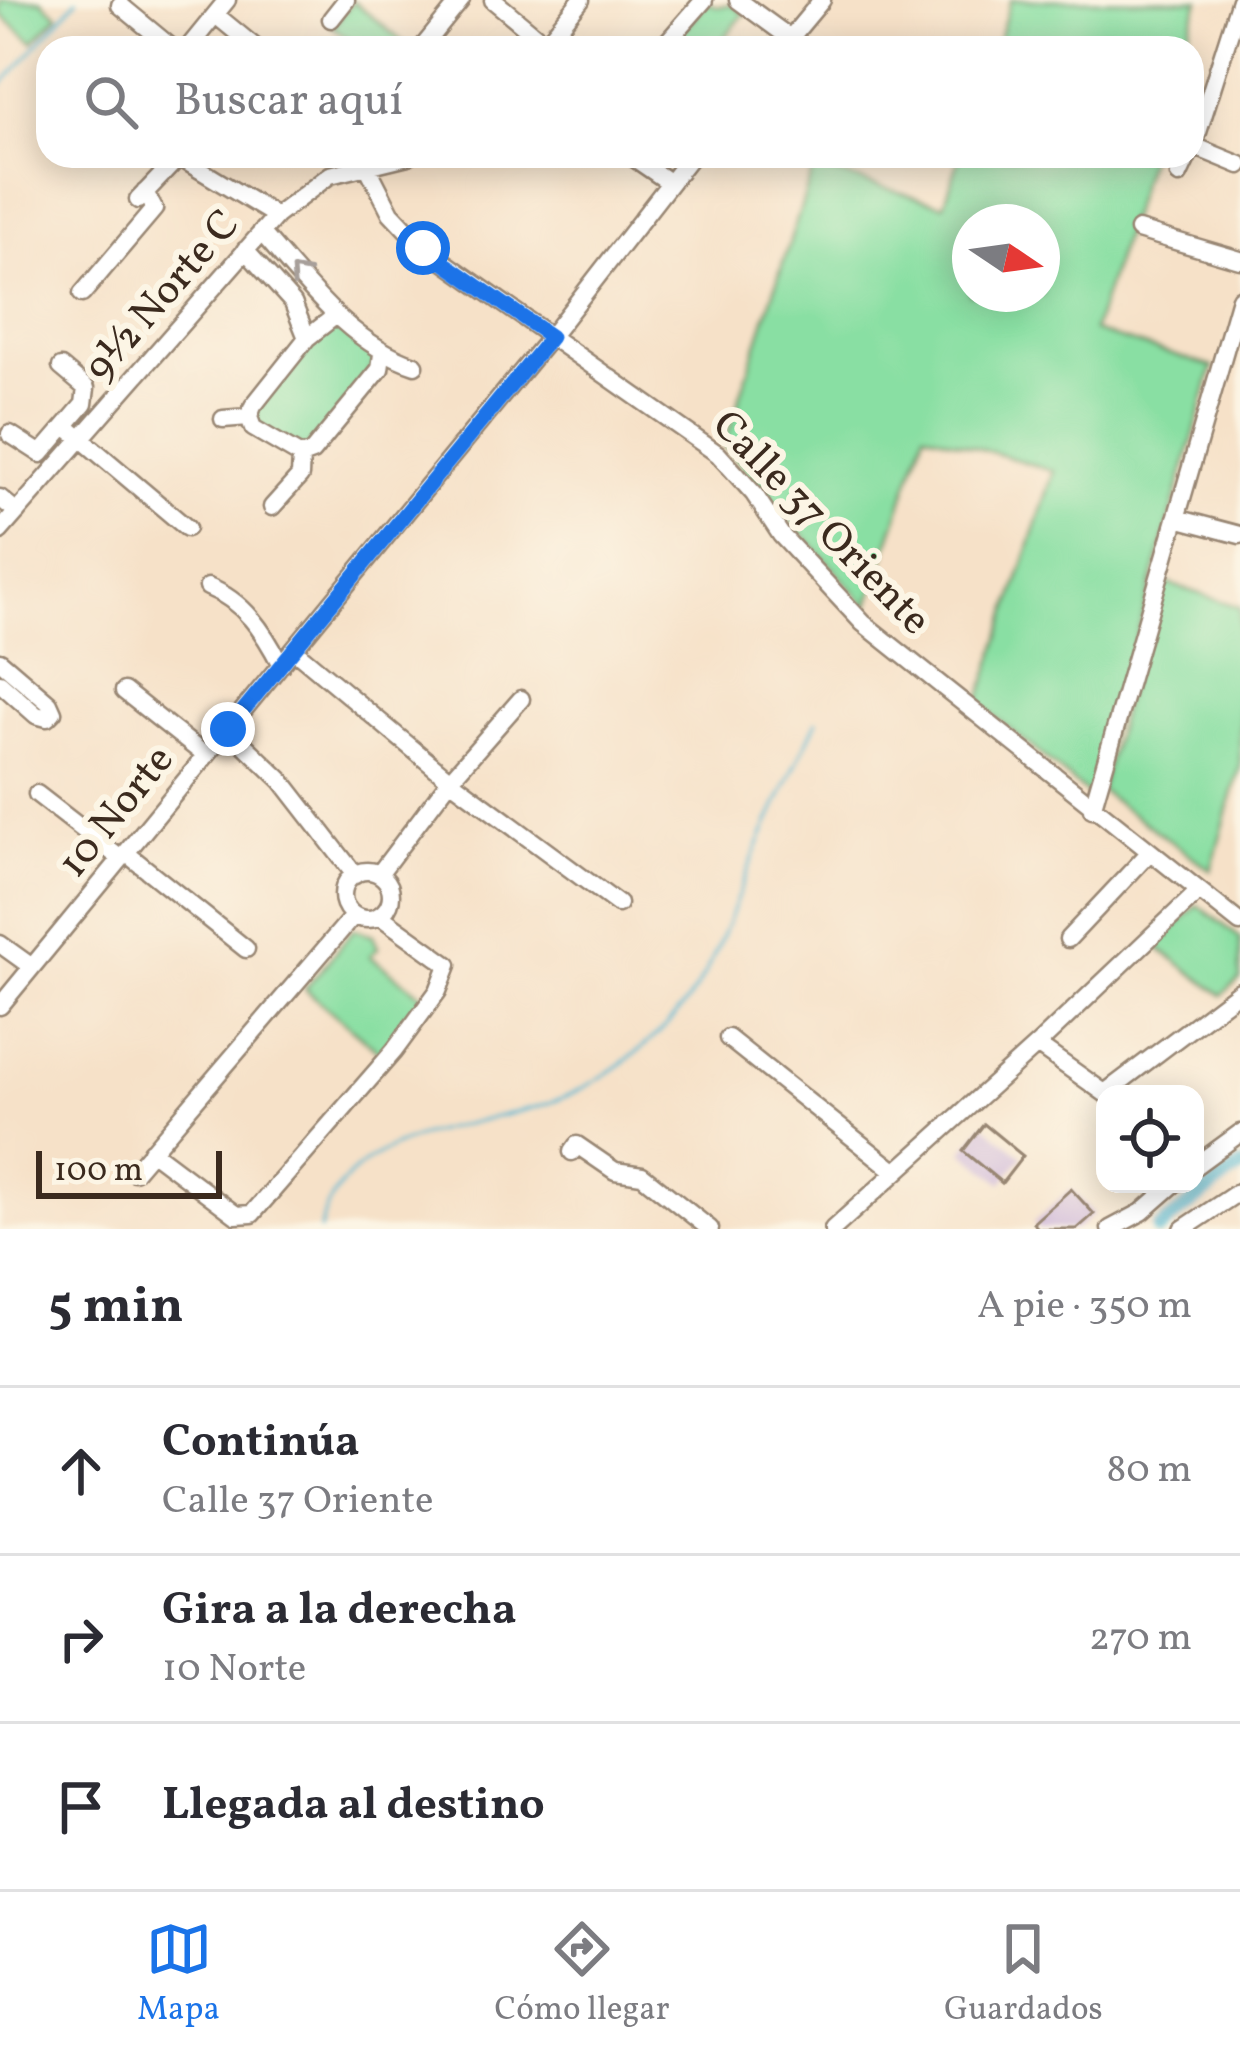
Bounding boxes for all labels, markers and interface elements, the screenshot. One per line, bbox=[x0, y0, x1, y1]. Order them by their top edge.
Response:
search box bbox=[36, 36, 1204, 168]
icon: search bbox=[78, 69, 144, 135]
text: Buscar aquí bbox=[174, 71, 403, 134]
street label: 9½ Norte C bbox=[72, 198, 255, 396]
north arrow bbox=[952, 204, 1060, 312]
route start bbox=[396, 221, 450, 275]
one-way arrow bbox=[291, 266, 312, 287]
street label: Calle 37 Oriente bbox=[697, 399, 942, 650]
route end bbox=[201, 702, 255, 756]
street label: 10 Norte bbox=[46, 734, 189, 892]
map controls bbox=[1096, 1085, 1204, 1193]
button: locate bbox=[1096, 1085, 1204, 1193]
scale bar bbox=[36, 1145, 222, 1198]
text: 100 m bbox=[54, 1149, 143, 1195]
text: 5 min bbox=[48, 1272, 184, 1343]
text: A pie · 350 m bbox=[977, 1280, 1192, 1334]
text: Continúa bbox=[162, 1412, 360, 1475]
icon: ahead bbox=[48, 1438, 114, 1504]
text: 80 m bbox=[1106, 1444, 1192, 1498]
text: Calle 37 Oriente bbox=[162, 1475, 433, 1529]
text: Gira a la derecha bbox=[162, 1580, 517, 1643]
icon: right bbox=[48, 1606, 114, 1672]
text: 270 m bbox=[1089, 1612, 1192, 1666]
text: 10 Norte bbox=[162, 1643, 306, 1697]
icon: arrive bbox=[48, 1774, 114, 1840]
text: Llegada al destino bbox=[162, 1775, 545, 1838]
tab: Mapa bbox=[137, 1916, 220, 2034]
tab: Cómo llegar bbox=[495, 1916, 670, 2034]
tab: Guardados bbox=[944, 1916, 1103, 2034]

